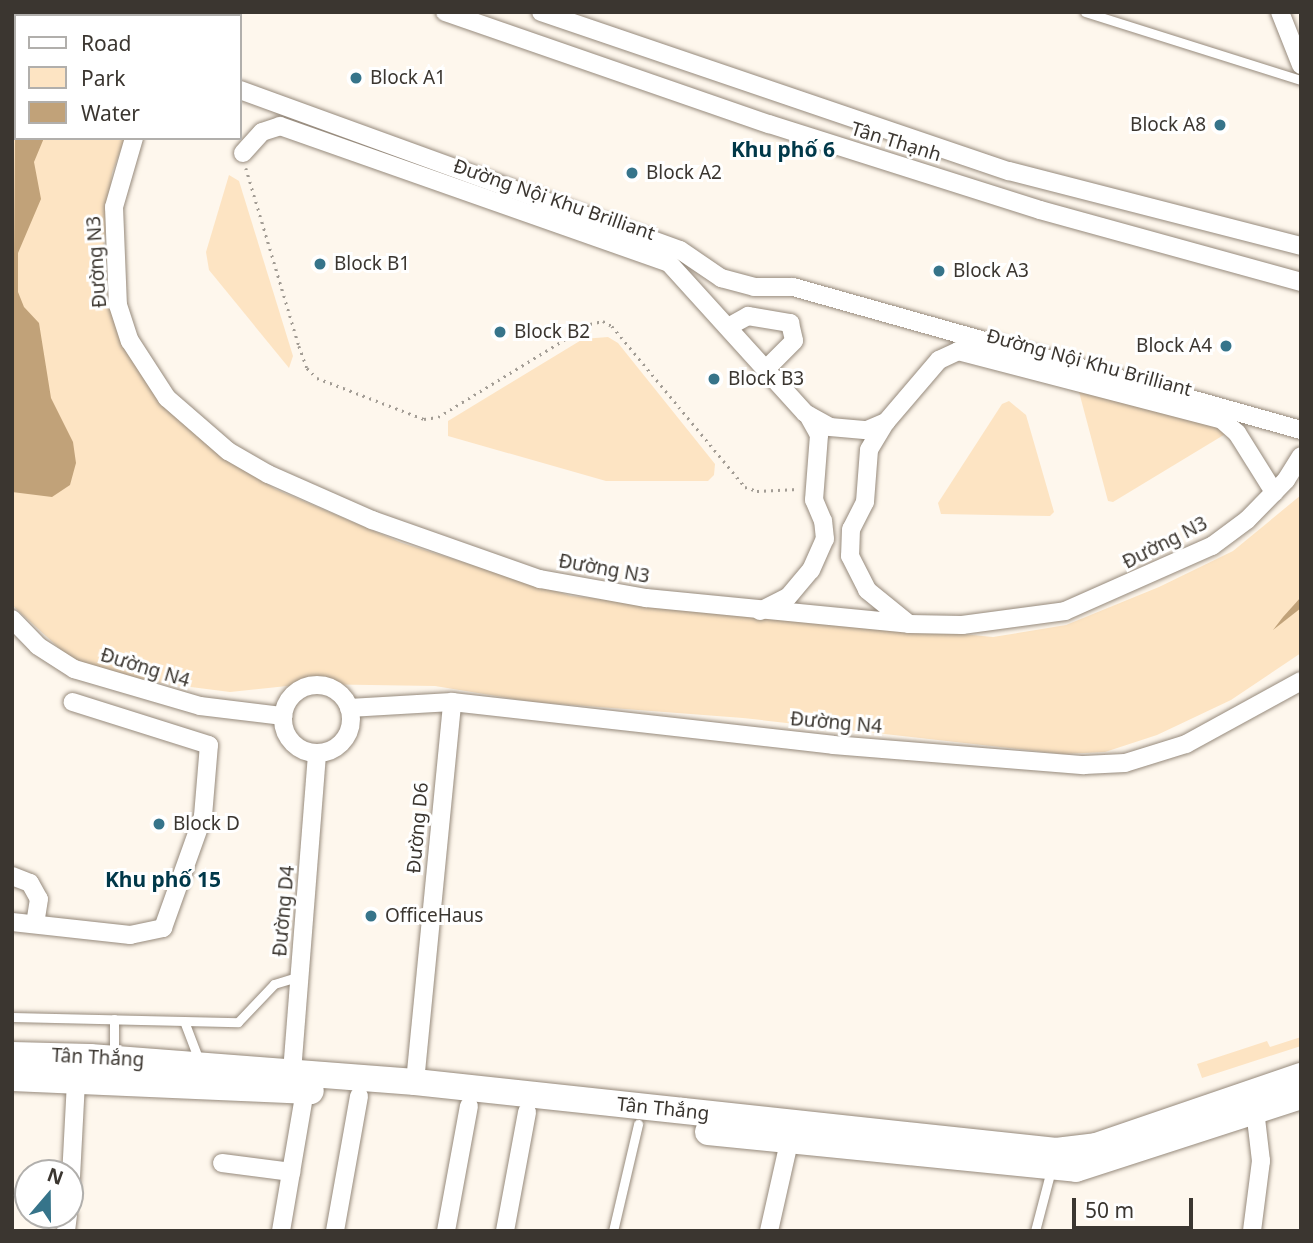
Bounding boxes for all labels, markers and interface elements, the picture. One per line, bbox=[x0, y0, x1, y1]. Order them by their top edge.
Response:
legend bbox=[14, 14, 242, 140]
text: Road bbox=[81, 29, 131, 57]
text: Park bbox=[81, 64, 125, 92]
place label: Block A1 bbox=[370, 67, 446, 89]
marker: Block A1 bbox=[348, 70, 364, 86]
text: Water bbox=[81, 99, 140, 127]
place label: Block A8 bbox=[1130, 114, 1206, 136]
marker: Block A8 bbox=[1212, 117, 1228, 133]
street label: Tân Thạnh bbox=[848, 118, 944, 166]
district label: Khu phố 6 bbox=[731, 136, 835, 162]
street label: Đường Nội Khu Brilliant bbox=[450, 155, 658, 245]
place label: Block A2 bbox=[646, 162, 722, 184]
marker: Block A2 bbox=[624, 165, 640, 181]
street label: Đường N3 bbox=[82, 215, 112, 309]
place label: Block B1 bbox=[334, 253, 410, 275]
marker: Block B1 bbox=[312, 256, 328, 272]
place label: Block A3 bbox=[953, 260, 1029, 282]
marker: Block A3 bbox=[931, 263, 947, 279]
place label: Block B2 bbox=[514, 321, 590, 343]
marker: Block B2 bbox=[492, 324, 508, 340]
street label: Đường Nội Khu Brilliant bbox=[984, 325, 1194, 401]
place label: Block A4 bbox=[1136, 335, 1212, 357]
marker: Block A4 bbox=[1218, 338, 1234, 354]
place label: Block B3 bbox=[728, 368, 804, 390]
marker: Block B3 bbox=[706, 371, 722, 387]
street label: Đường N3 bbox=[1119, 512, 1211, 574]
street label: Đường N3 bbox=[557, 550, 651, 588]
street label: Đường N4 bbox=[98, 644, 192, 692]
street label: Đường N4 bbox=[789, 708, 883, 738]
street label: Đường D6 bbox=[403, 781, 433, 875]
place label: Block D bbox=[173, 813, 240, 835]
marker: Block D bbox=[151, 816, 167, 832]
street label: Đường D4 bbox=[269, 864, 299, 958]
district label: Khu phố 15 bbox=[105, 866, 221, 892]
place label: OfficeHaus bbox=[385, 905, 483, 927]
marker: OfficeHaus bbox=[363, 908, 379, 924]
street label: Tân Thắng bbox=[51, 1044, 145, 1072]
street label: Tân Thắng bbox=[616, 1093, 710, 1125]
north arrow bbox=[14, 1159, 84, 1229]
text: N bbox=[44, 1161, 67, 1191]
scale bar bbox=[1075, 1184, 1196, 1228]
text: 50 m bbox=[1085, 1196, 1134, 1224]

